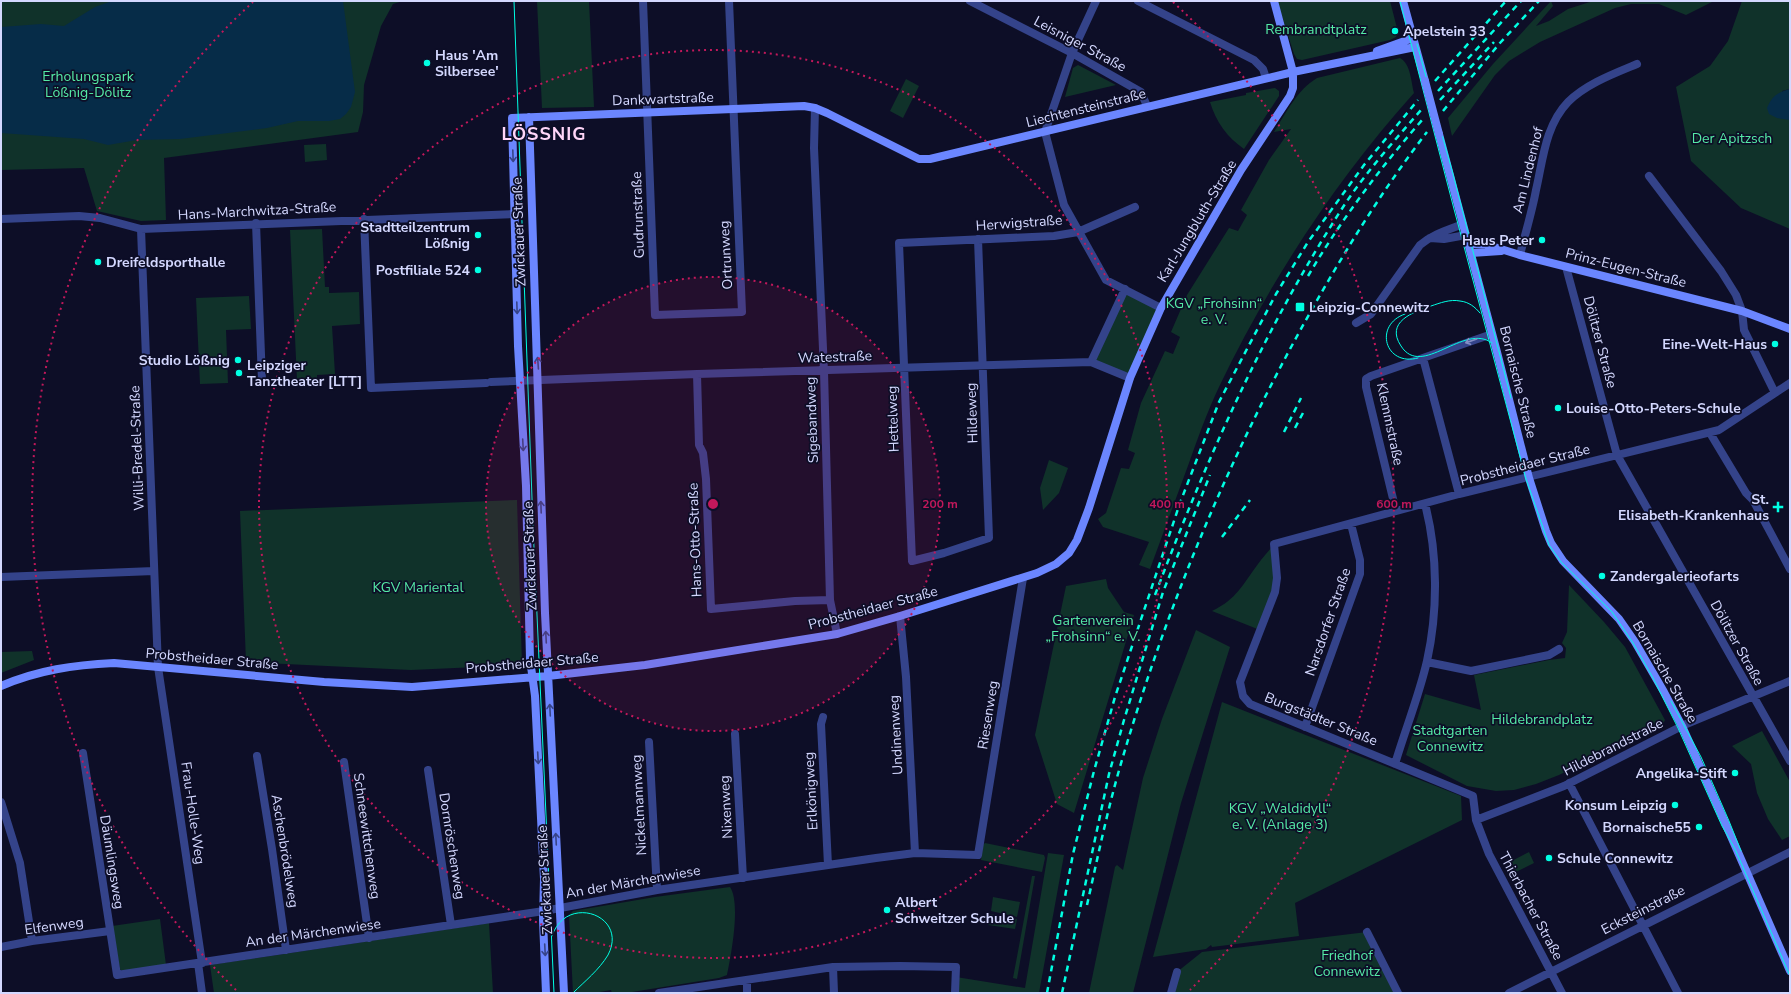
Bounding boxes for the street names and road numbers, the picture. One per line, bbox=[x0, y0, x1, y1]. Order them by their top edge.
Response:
street label: Leisniger Straße bbox=[1030, 12, 1130, 76]
street label: Liechtensteinstraße bbox=[1024, 84, 1148, 132]
street label: Dankwartstraße bbox=[612, 88, 714, 110]
street label: Am Lindenhof bbox=[1508, 124, 1548, 215]
street label: Karl-Jungbluth-Straße bbox=[1153, 156, 1241, 286]
street label: Gudrunstraße bbox=[627, 171, 649, 259]
street label: Zwickauer Straße bbox=[508, 177, 530, 287]
street label: Hans-Marchwitza-Straße bbox=[177, 197, 337, 225]
street label: Herwigstraße bbox=[975, 210, 1063, 236]
street label: Ortrunweg bbox=[715, 220, 737, 290]
street label: Prinz-Eugen-Straße bbox=[1564, 244, 1688, 292]
street label: Dölitzer Straße bbox=[1579, 294, 1621, 390]
street label: Bornaische Straße bbox=[1495, 324, 1541, 440]
street label: Watestraße bbox=[798, 346, 872, 368]
street label: Sigebandweg bbox=[801, 376, 823, 464]
street label: Klemmstraße bbox=[1372, 381, 1408, 467]
street label: Hildeweg bbox=[961, 382, 983, 444]
street label: Willi-Bredel-Straße bbox=[125, 385, 149, 511]
street label: Hettelweg bbox=[882, 385, 904, 453]
street label: Probstheidaer Straße bbox=[1458, 440, 1592, 490]
street label: Hans-Otto-Straße bbox=[684, 482, 706, 598]
street label: Zwickauer Straße bbox=[519, 501, 541, 611]
street label: Narsdorfer Straße bbox=[1301, 565, 1355, 679]
street label: Probstheidaer Straße bbox=[806, 582, 940, 634]
street label: Dölitzer Straße bbox=[1706, 597, 1768, 689]
street label: Bornaische Straße bbox=[1628, 617, 1702, 727]
street label: Probstheidaer Straße bbox=[145, 644, 279, 674]
street label: Probstheidaer Straße bbox=[465, 648, 599, 678]
street label: Riesenweg bbox=[973, 679, 1003, 751]
street label: Burgstädter Straße bbox=[1262, 688, 1380, 750]
street label: Undinenweg bbox=[884, 694, 908, 776]
street label: Hildebrandstraße bbox=[1560, 714, 1666, 780]
street label: Erlkönigweg bbox=[799, 751, 823, 831]
street label: Nickelmannweg bbox=[627, 754, 651, 856]
street label: Frau-Holle-Weg bbox=[176, 760, 210, 866]
street label: Schneewittchenweg bbox=[349, 772, 385, 900]
street label: Nixenweg bbox=[715, 775, 737, 839]
street label: Dornröschenweg bbox=[434, 791, 470, 901]
street label: Aschenbrödelweg bbox=[267, 793, 303, 909]
street label: Däumlingsweg bbox=[95, 814, 129, 910]
street label: Zwickauer Straße bbox=[533, 825, 557, 935]
street label: Thierbacher Straße bbox=[1494, 849, 1568, 963]
street label: An der Märchenwiese bbox=[564, 861, 702, 903]
street label: Ecksteinstraße bbox=[1598, 881, 1688, 939]
street label: Elfenweg bbox=[23, 912, 85, 940]
street label: An der Märchenwiese bbox=[244, 914, 382, 952]

